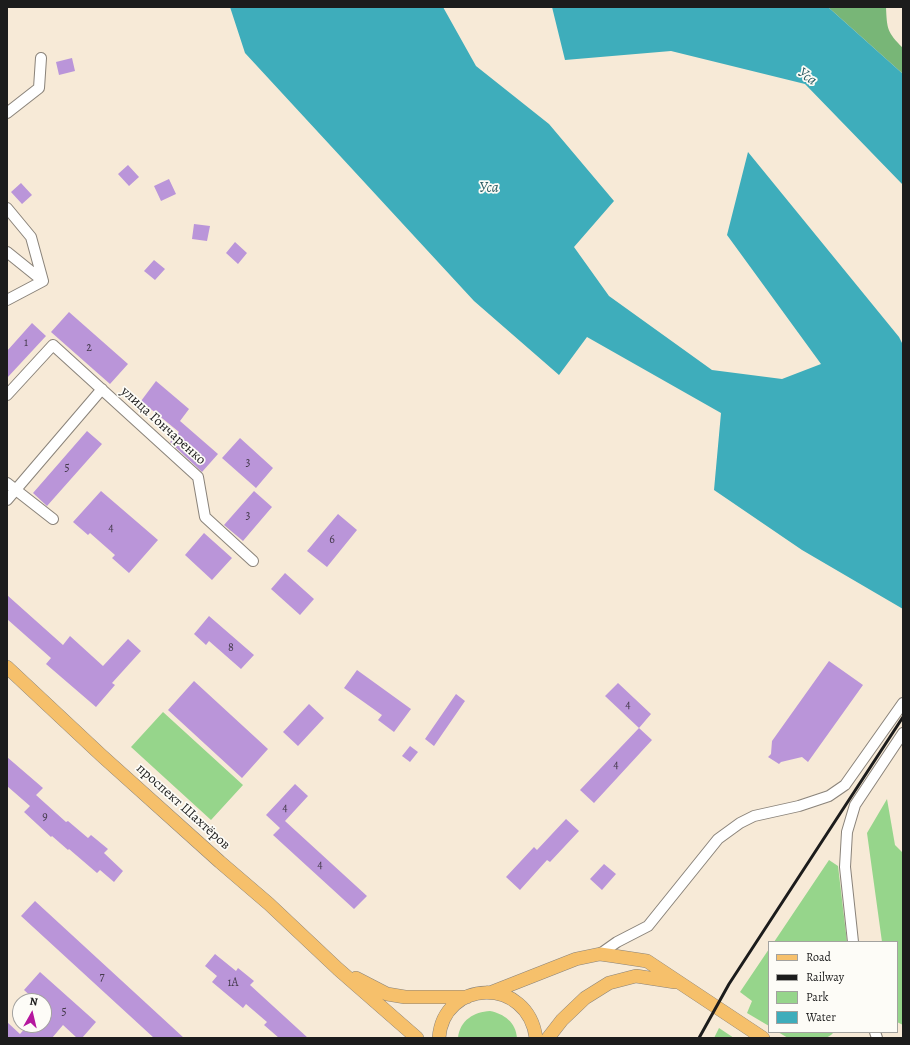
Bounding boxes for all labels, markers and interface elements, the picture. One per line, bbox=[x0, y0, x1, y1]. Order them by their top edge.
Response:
water label: Уса bbox=[794, 64, 820, 90]
water label: Уса bbox=[479, 179, 499, 197]
house number: 1 bbox=[24, 336, 28, 350]
house number: 2 bbox=[86, 341, 92, 355]
street label: улица Гончаренко bbox=[117, 383, 209, 469]
house number: 3 bbox=[246, 456, 250, 470]
house number: 5 bbox=[64, 461, 70, 475]
house number: 3 bbox=[246, 509, 250, 523]
house number: 4 bbox=[108, 521, 114, 535]
house number: 6 bbox=[329, 533, 335, 547]
house number: 8 bbox=[228, 641, 234, 655]
house number: 4 bbox=[625, 698, 631, 712]
house number: 4 bbox=[613, 758, 619, 772]
street label: проспект Шахтёров bbox=[133, 760, 233, 854]
house number: 4 bbox=[282, 801, 288, 815]
house number: 9 bbox=[42, 810, 48, 824]
house number: 4 bbox=[317, 858, 323, 872]
legend bbox=[768, 941, 898, 1033]
text: Road bbox=[806, 949, 831, 965]
text: Railway bbox=[806, 969, 844, 985]
house number: 7 bbox=[99, 970, 105, 984]
house number: 1А bbox=[227, 976, 239, 990]
text: Park bbox=[806, 989, 829, 1005]
north arrow bbox=[12, 993, 52, 1033]
text: N bbox=[29, 994, 39, 1010]
house number: 5 bbox=[61, 1005, 67, 1019]
text: Water bbox=[806, 1009, 836, 1025]

